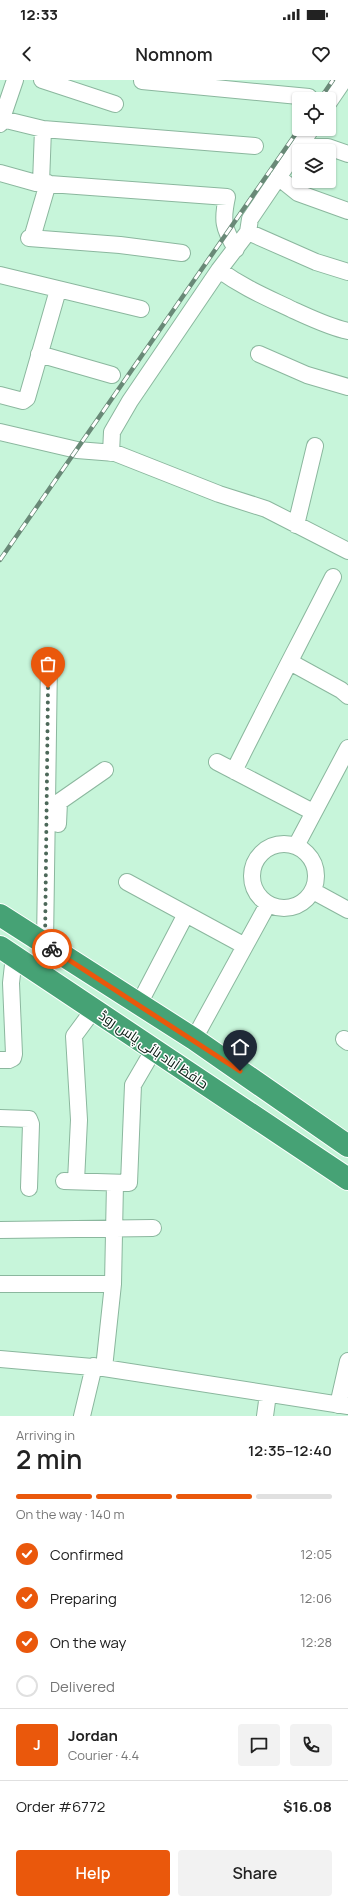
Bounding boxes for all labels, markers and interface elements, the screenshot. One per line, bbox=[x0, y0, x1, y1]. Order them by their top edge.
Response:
text: 12:33 bbox=[20, 4, 58, 25]
text: Nomnom bbox=[135, 42, 213, 66]
icon: back bbox=[16, 43, 38, 65]
icon: heart bbox=[310, 43, 332, 65]
map controls bbox=[292, 92, 336, 188]
button: locate bbox=[292, 92, 336, 136]
button: layers bbox=[292, 144, 336, 188]
pin bbox=[31, 647, 65, 688]
icon: bag bbox=[37, 653, 59, 675]
courier bbox=[32, 929, 72, 969]
icon: bike bbox=[41, 938, 63, 960]
street label: حافظ آباد بائی پاس روڈ bbox=[95, 1005, 212, 1094]
pin bbox=[223, 1030, 257, 1071]
icon: home bbox=[229, 1036, 251, 1058]
text: Arriving in bbox=[16, 1426, 75, 1444]
text: 12:35–12:40 bbox=[248, 1440, 332, 1461]
text: 2 min bbox=[16, 1441, 82, 1477]
text: On the way · 140 m bbox=[16, 1505, 125, 1523]
icon: check bbox=[16, 1543, 38, 1565]
text: Confirmed bbox=[50, 1544, 123, 1565]
text: 12:05 bbox=[300, 1545, 332, 1563]
icon: check bbox=[16, 1587, 38, 1609]
text: Preparing bbox=[50, 1588, 117, 1609]
text: 12:06 bbox=[300, 1589, 332, 1607]
icon: check bbox=[16, 1631, 38, 1653]
text: On the way bbox=[50, 1632, 126, 1653]
text: 12:28 bbox=[301, 1633, 332, 1651]
text: Delivered bbox=[50, 1676, 115, 1697]
button: chat bbox=[238, 1724, 280, 1766]
button: phone bbox=[290, 1724, 332, 1766]
text: Jordan bbox=[68, 1725, 118, 1746]
text: J bbox=[33, 1734, 41, 1755]
text: Courier · 4.4 bbox=[68, 1746, 139, 1764]
text: Order #6772 bbox=[16, 1796, 105, 1817]
text: $16.08 bbox=[283, 1796, 332, 1817]
button: Help bbox=[16, 1850, 170, 1896]
button: Share bbox=[178, 1850, 332, 1896]

